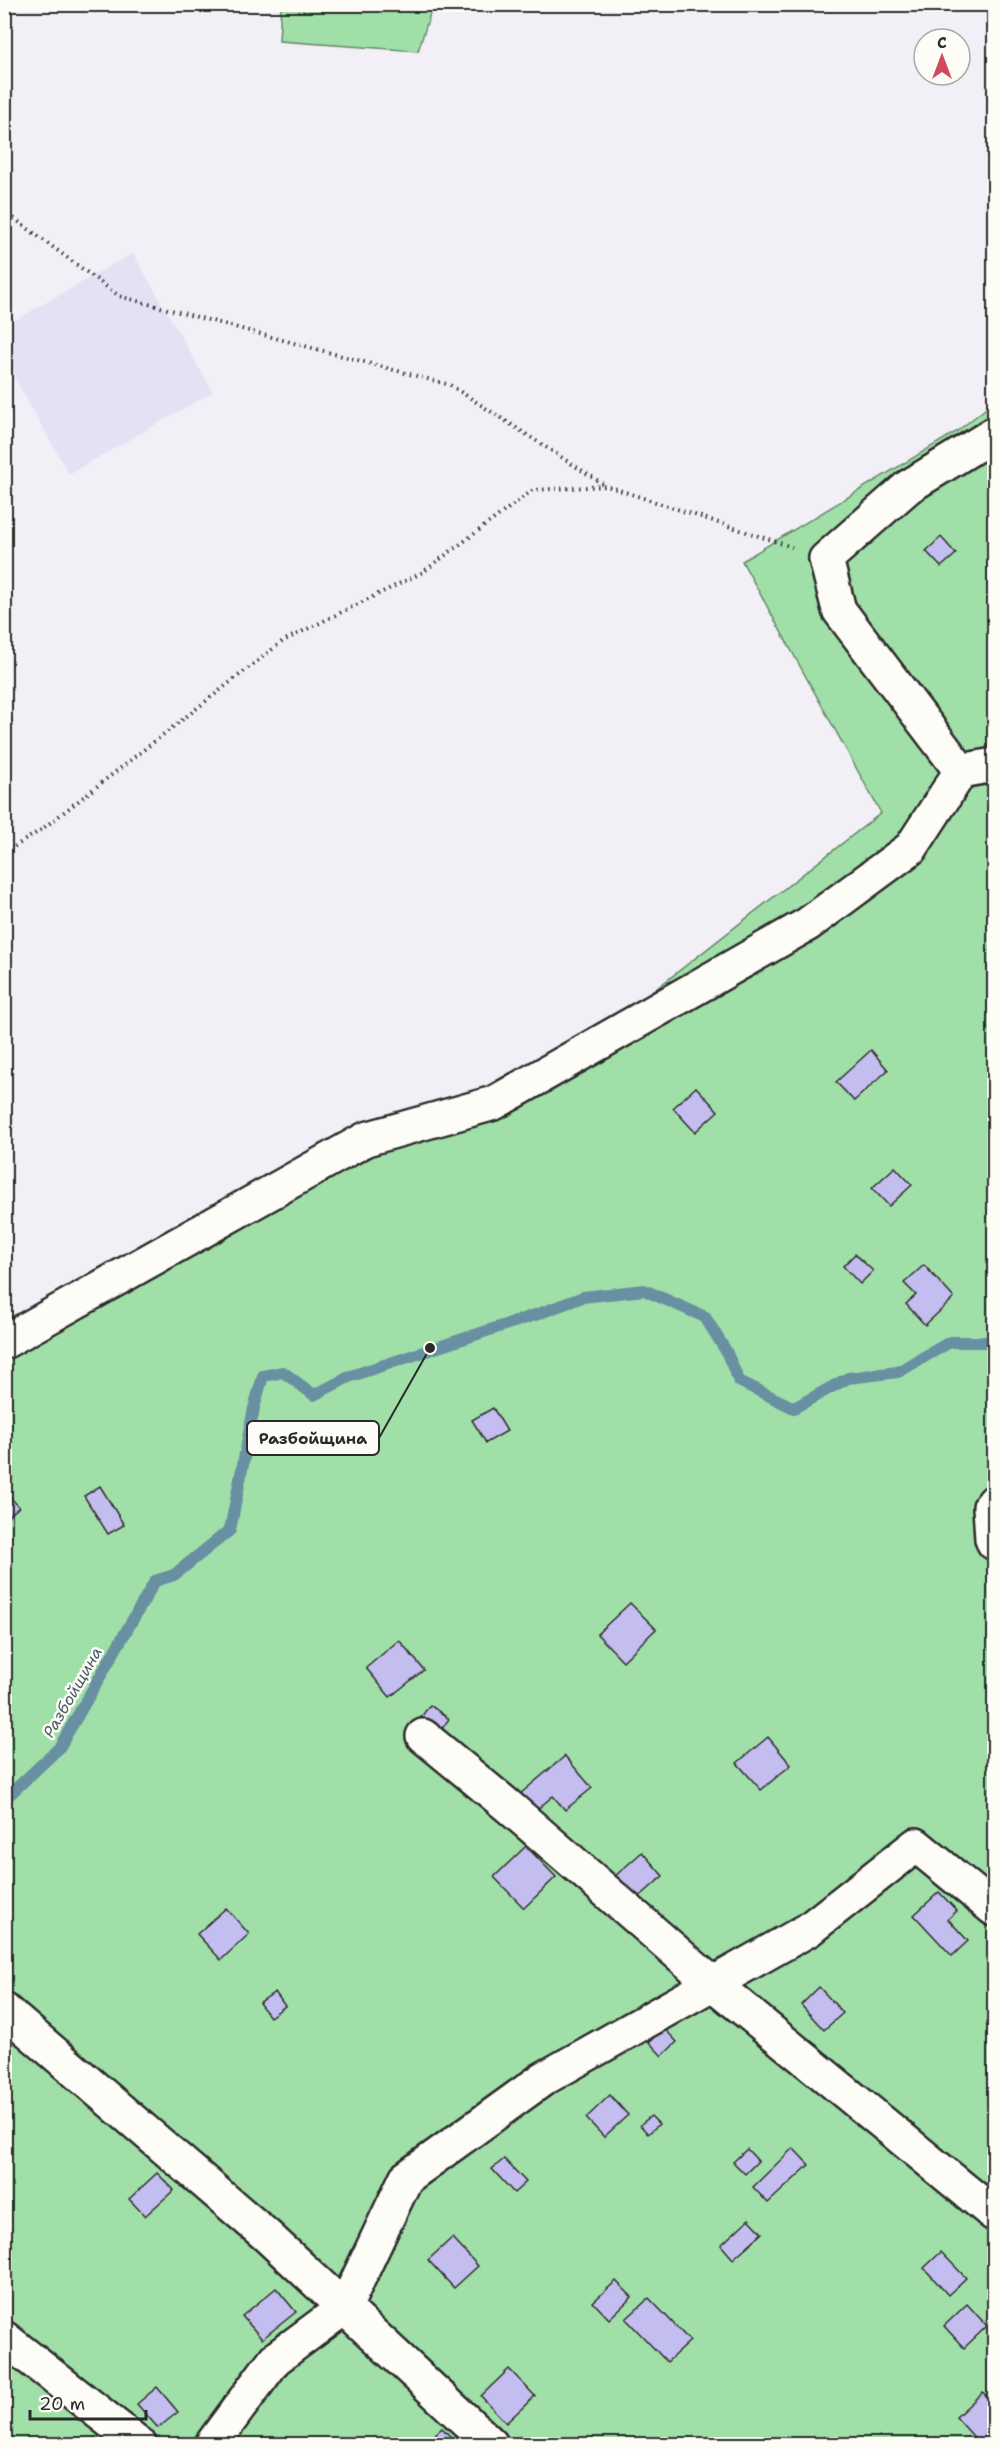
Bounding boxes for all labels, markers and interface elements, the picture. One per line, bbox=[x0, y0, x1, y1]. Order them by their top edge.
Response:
north arrow bbox=[912, 27, 972, 87]
text: С bbox=[937, 32, 947, 53]
callout: Разбойщина bbox=[247, 1421, 379, 1455]
text: Разбойщина bbox=[259, 1428, 367, 1449]
water label: Разбойщина bbox=[38, 1643, 107, 1741]
scale bar bbox=[30, 2383, 146, 2421]
text: 20 m bbox=[39, 2392, 85, 2416]

